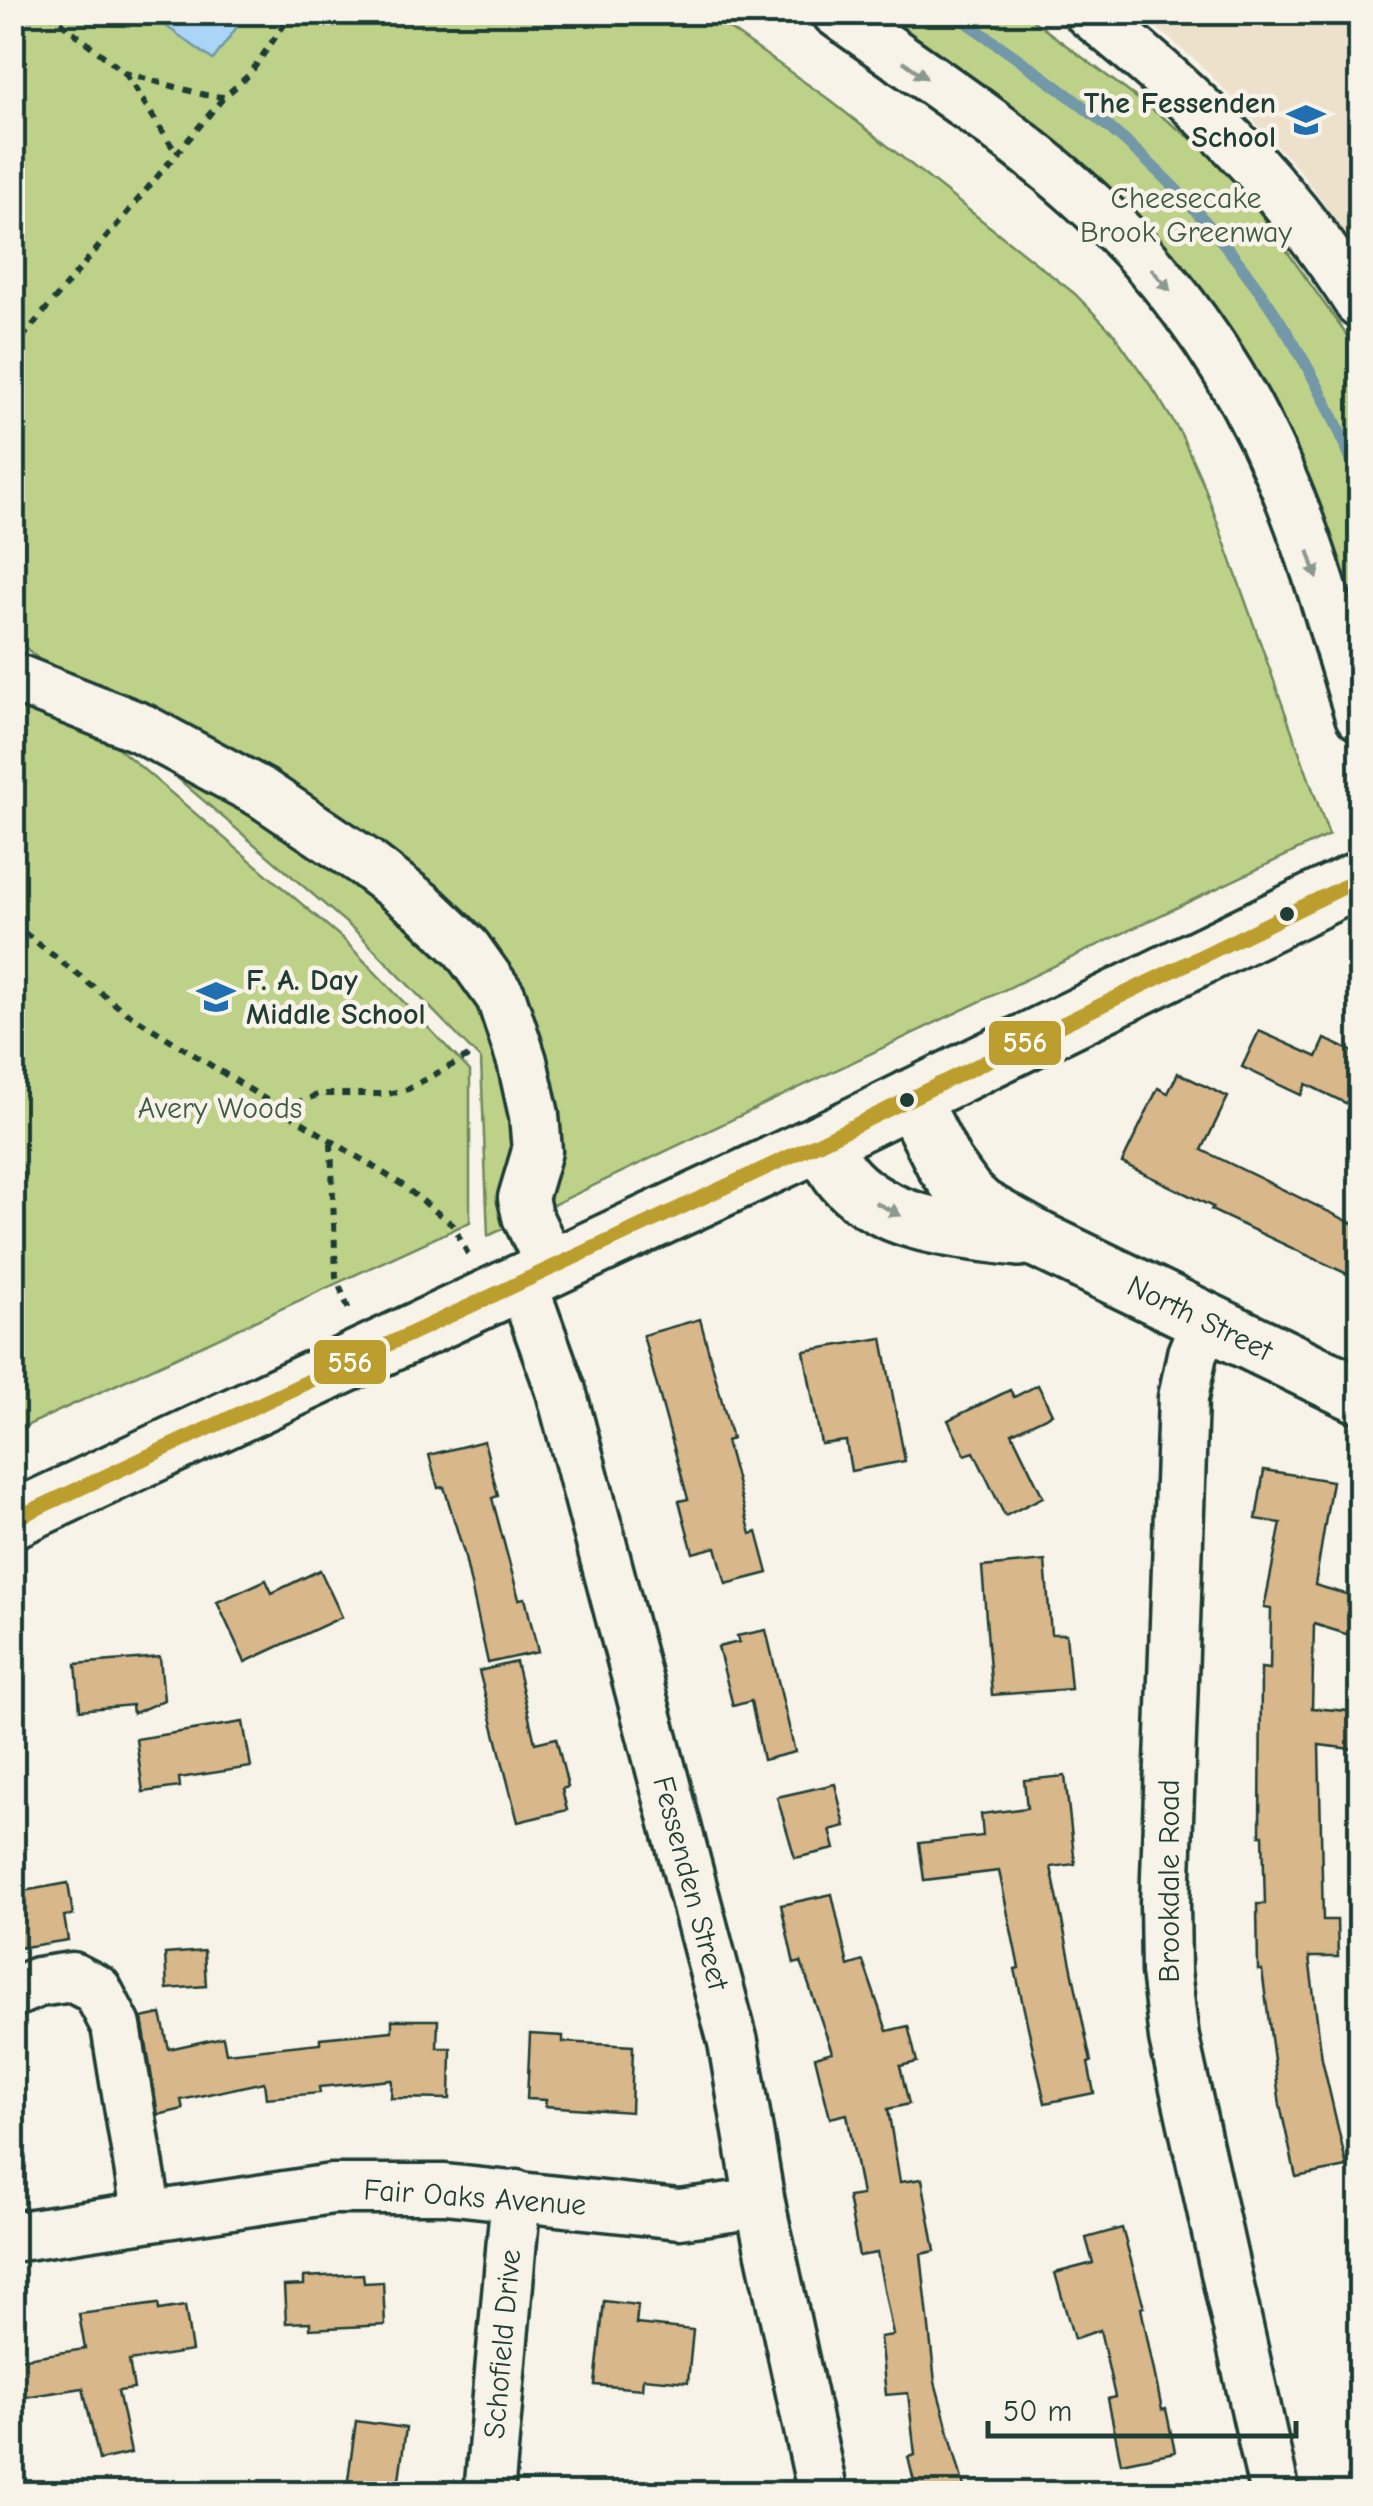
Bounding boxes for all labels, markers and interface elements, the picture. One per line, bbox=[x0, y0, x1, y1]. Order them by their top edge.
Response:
one-way arrow bbox=[902, 59, 928, 79]
place label: The Fessenden School bbox=[1084, 86, 1276, 155]
school or university icon: The Fessenden School bbox=[1285, 99, 1327, 141]
park label: Cheesecake Brook Greenway bbox=[1080, 181, 1293, 250]
one-way arrow bbox=[1150, 267, 1172, 292]
one-way arrow bbox=[1307, 550, 1322, 580]
unlabelled marker bbox=[1277, 904, 1297, 924]
place label: F. A. Day Middle School bbox=[246, 963, 426, 1032]
school or university icon: F. A. Day Middle School bbox=[195, 976, 237, 1018]
line badge: 556 bbox=[987, 1019, 1063, 1067]
text: 556 bbox=[1003, 1027, 1047, 1059]
unlabelled marker bbox=[897, 1090, 917, 1110]
park label: Avery Woods bbox=[138, 1091, 302, 1126]
one-way arrow bbox=[874, 1200, 903, 1217]
street label: North Street bbox=[1121, 1268, 1279, 1369]
line badge: 556 bbox=[312, 1338, 388, 1386]
text: 556 bbox=[328, 1347, 372, 1379]
street label: Fessenden Street bbox=[645, 1772, 736, 1995]
street label: Brookdale Road bbox=[1152, 1779, 1187, 1983]
street label: Fair Oaks Avenue bbox=[363, 2172, 587, 2223]
street label: Schofield Drive bbox=[477, 2248, 528, 2440]
scale bar bbox=[988, 2376, 1296, 2438]
text: 50 m bbox=[1003, 2394, 1072, 2429]

